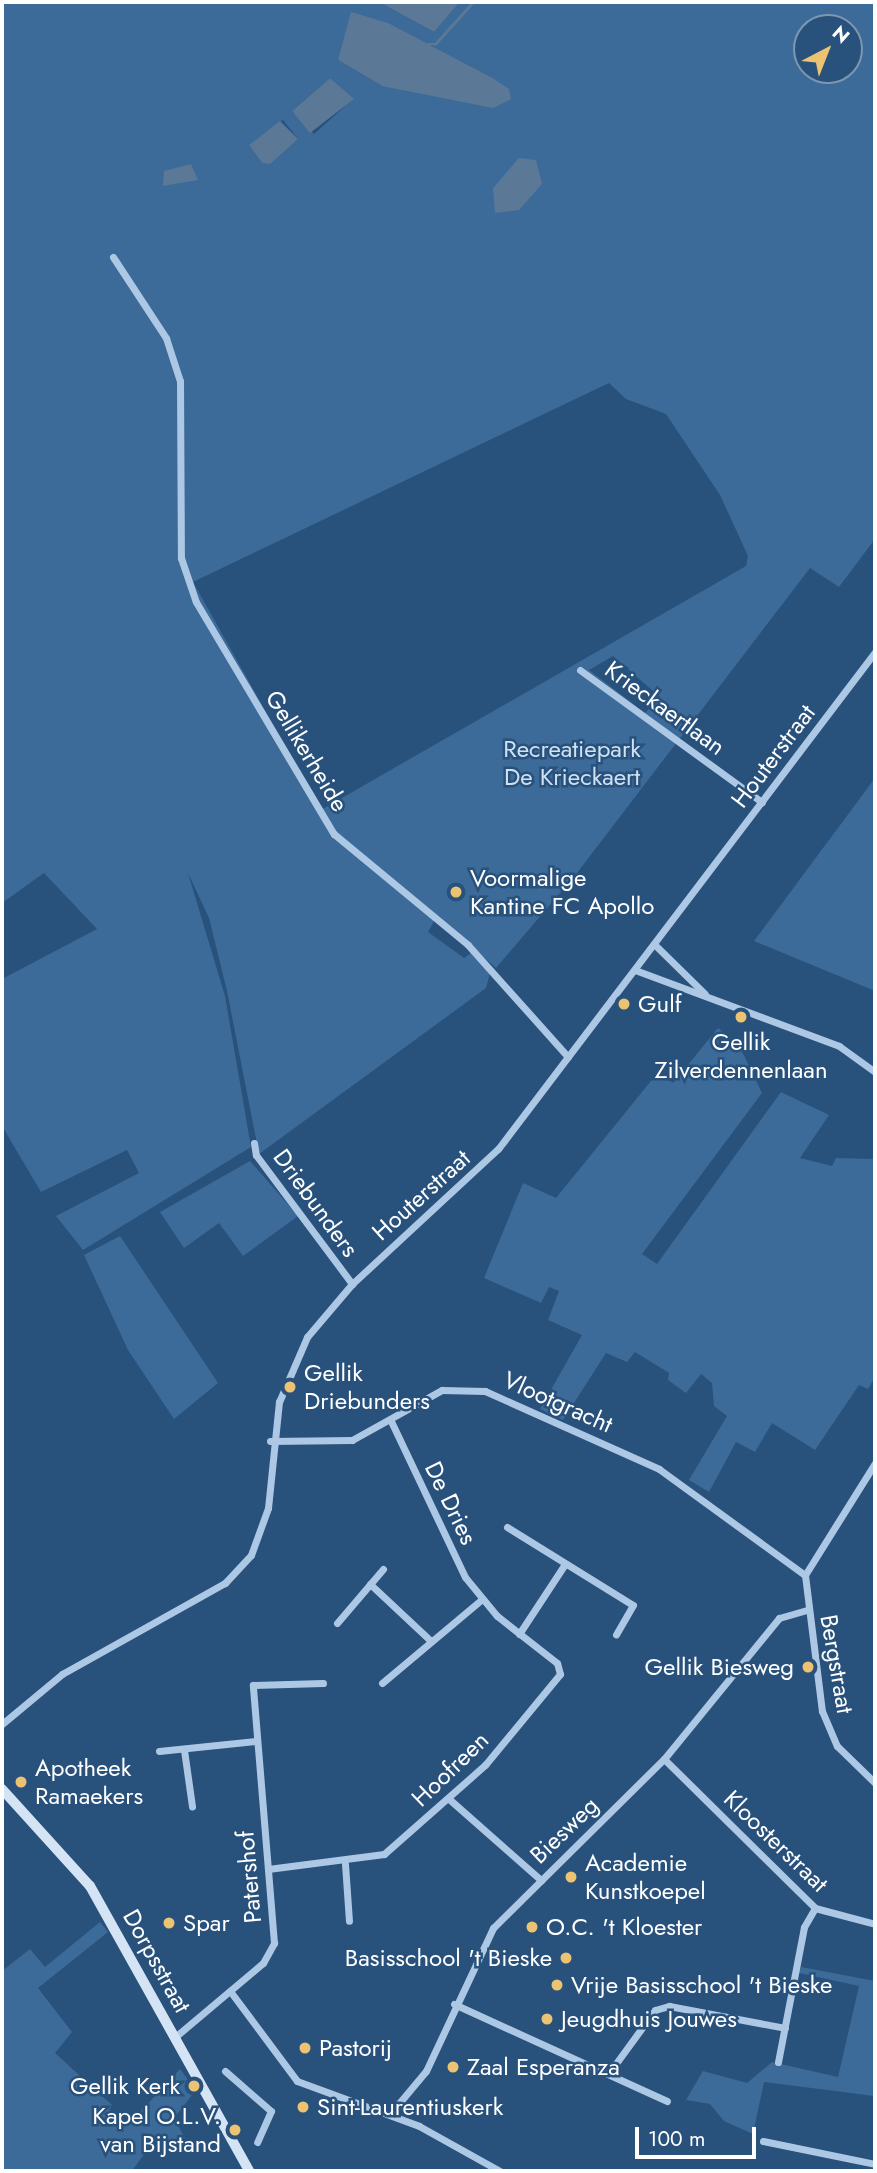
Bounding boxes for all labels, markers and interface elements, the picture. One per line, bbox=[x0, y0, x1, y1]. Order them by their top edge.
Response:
north arrow bbox=[793, 14, 863, 84]
text: N bbox=[826, 19, 856, 50]
street label: Krieckaertlaan bbox=[599, 655, 731, 761]
street label: Gellikerheide bbox=[260, 685, 354, 817]
street label: Houterstraat bbox=[725, 699, 821, 813]
park label: Recreatiepark De Krieckaert bbox=[503, 735, 641, 791]
place label: Voormalige Kantine FC Apollo bbox=[470, 864, 654, 920]
marker: Voormalige Kantine FC Apollo bbox=[448, 884, 464, 900]
place label: Gulf bbox=[638, 990, 682, 1018]
marker: Gulf bbox=[616, 996, 632, 1012]
marker: Gellik Zilverdennenlaan bbox=[733, 1009, 749, 1025]
place label: Gellik Zilverdennenlaan bbox=[654, 1028, 828, 1084]
street label: Driebunders bbox=[267, 1144, 365, 1262]
street label: Houterstraat bbox=[366, 1144, 476, 1246]
place label: Gellik Driebunders bbox=[304, 1359, 430, 1415]
street label: Vlootgracht bbox=[499, 1365, 617, 1439]
marker: Gellik Driebunders bbox=[282, 1379, 298, 1395]
street label: De Dries bbox=[419, 1457, 483, 1549]
street label: Bergstraat bbox=[814, 1612, 860, 1716]
place label: Gellik Biesweg bbox=[644, 1653, 794, 1681]
marker: Gellik Biesweg bbox=[800, 1659, 816, 1675]
street label: Hoofreen bbox=[406, 1725, 494, 1813]
place label: Apotheek Ramaekers bbox=[35, 1754, 143, 1810]
marker: Apotheek Ramaekers bbox=[13, 1774, 29, 1790]
street label: Kloosterstraat bbox=[718, 1784, 834, 1898]
street label: Biesweg bbox=[524, 1791, 604, 1869]
street label: Patershof bbox=[231, 1830, 267, 1924]
place label: Academie Kunstkoepel bbox=[585, 1849, 706, 1905]
marker: Academie Kunstkoepel bbox=[563, 1869, 579, 1885]
street label: Dorpsstraat bbox=[117, 1904, 197, 2018]
place label: Spar bbox=[183, 1909, 230, 1937]
place label: O.C. 't Kloester bbox=[546, 1913, 702, 1941]
marker: Spar bbox=[161, 1915, 177, 1931]
marker: O.C. 't Kloester bbox=[524, 1919, 540, 1935]
place label: Basisschool 't Bieske bbox=[345, 1944, 552, 1972]
marker: Basisschool 't Bieske bbox=[558, 1950, 574, 1966]
place label: Vrije Basisschool 't Bieske bbox=[571, 1971, 832, 1999]
marker: Vrije Basisschool 't Bieske bbox=[549, 1977, 565, 1993]
place label: Jeugdhuis Jouwes bbox=[561, 2005, 737, 2033]
marker: Jeugdhuis Jouwes bbox=[539, 2011, 555, 2027]
place label: Pastorij bbox=[319, 2034, 392, 2062]
marker: Pastorij bbox=[297, 2040, 313, 2056]
place label: Zaal Esperanza bbox=[467, 2053, 620, 2081]
marker: Zaal Esperanza bbox=[445, 2059, 461, 2075]
place label: Gellik Kerk bbox=[70, 2072, 180, 2100]
marker: Gellik Kerk bbox=[186, 2078, 202, 2094]
place label: Sint-Laurentiuskerk bbox=[317, 2093, 503, 2121]
marker: Sint-Laurentiuskerk bbox=[295, 2099, 311, 2115]
place label: Kapel O.L.V. van Bijstand bbox=[92, 2102, 221, 2158]
scale bar bbox=[639, 2114, 760, 2158]
marker: Kapel O.L.V. van Bijstand bbox=[227, 2122, 243, 2138]
text: 100 m bbox=[648, 2124, 705, 2154]

